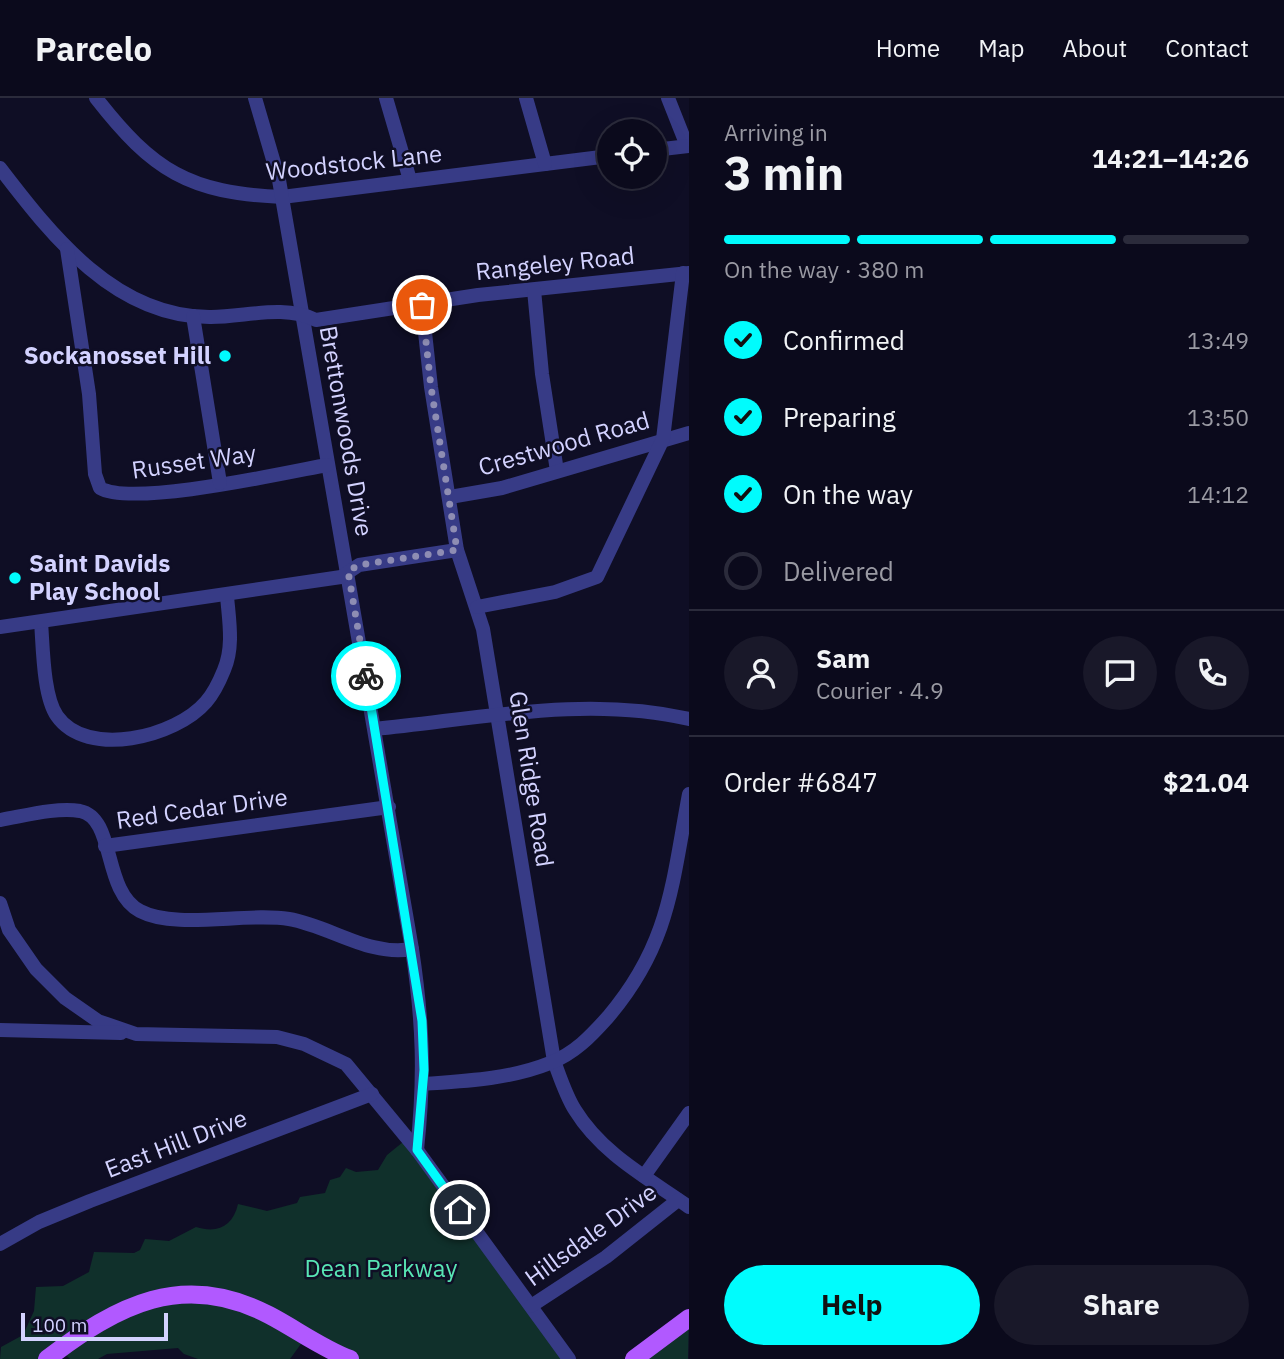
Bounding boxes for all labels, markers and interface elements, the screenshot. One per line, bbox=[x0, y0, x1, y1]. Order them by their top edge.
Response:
text: Parcelo bbox=[35, 27, 152, 70]
text: Home bbox=[876, 32, 940, 64]
text: Map bbox=[978, 32, 1024, 64]
text: About bbox=[1062, 32, 1127, 64]
text: Contact bbox=[1165, 32, 1249, 64]
text: Arriving in bbox=[724, 117, 828, 147]
map controls bbox=[597, 119, 667, 189]
button: locate bbox=[597, 119, 667, 189]
street label: Woodstock Lane bbox=[264, 137, 444, 187]
text: 14:21–14:26 bbox=[1092, 141, 1249, 175]
text: 3 min bbox=[724, 143, 844, 203]
street label: Rangeley Road bbox=[474, 239, 636, 287]
text: On the way · 380 m bbox=[724, 254, 924, 284]
pin bbox=[392, 275, 452, 335]
icon: bag bbox=[403, 286, 441, 324]
icon: check bbox=[724, 321, 762, 359]
street label: Brettonwoods Drive bbox=[313, 323, 381, 539]
text: Confirmed bbox=[783, 323, 905, 357]
text: 13:49 bbox=[1187, 325, 1249, 355]
place label: Sockanosset Hill bbox=[24, 339, 211, 371]
marker: Sockanosset Hill bbox=[217, 348, 233, 364]
icon: check bbox=[724, 398, 762, 436]
text: Preparing bbox=[783, 400, 896, 434]
text: 13:50 bbox=[1187, 402, 1249, 432]
street label: Crestwood Road bbox=[474, 403, 653, 483]
street label: Russet Way bbox=[130, 436, 258, 486]
icon: check bbox=[724, 475, 762, 513]
text: On the way bbox=[783, 477, 913, 511]
text: 14:12 bbox=[1187, 479, 1249, 509]
place label: Saint Davids Play School bbox=[29, 547, 170, 607]
text: Delivered bbox=[783, 554, 894, 588]
marker: Saint Davids Play School bbox=[7, 570, 23, 586]
button: person bbox=[724, 636, 798, 710]
button: chat bbox=[1083, 636, 1157, 710]
button: phone bbox=[1175, 636, 1249, 710]
courier bbox=[331, 641, 401, 711]
text: Sam bbox=[816, 641, 870, 675]
icon: bike bbox=[347, 657, 385, 695]
text: Courier · 4.9 bbox=[816, 675, 944, 705]
street label: Glen Ridge Road bbox=[502, 689, 562, 869]
text: Order #6847 bbox=[724, 765, 878, 799]
text: $21.04 bbox=[1163, 765, 1249, 799]
street label: Red Cedar Drive bbox=[114, 780, 290, 836]
street label: East Hill Drive bbox=[100, 1101, 251, 1185]
street label: Hillsdale Drive bbox=[518, 1176, 663, 1293]
pin bbox=[430, 1180, 490, 1240]
icon: home bbox=[441, 1191, 479, 1229]
park label: Dean Parkway bbox=[305, 1252, 457, 1284]
button: Help bbox=[724, 1265, 980, 1345]
button: Share bbox=[994, 1265, 1249, 1345]
scale bar bbox=[21, 1310, 168, 1342]
text: 100 m bbox=[32, 1313, 87, 1337]

